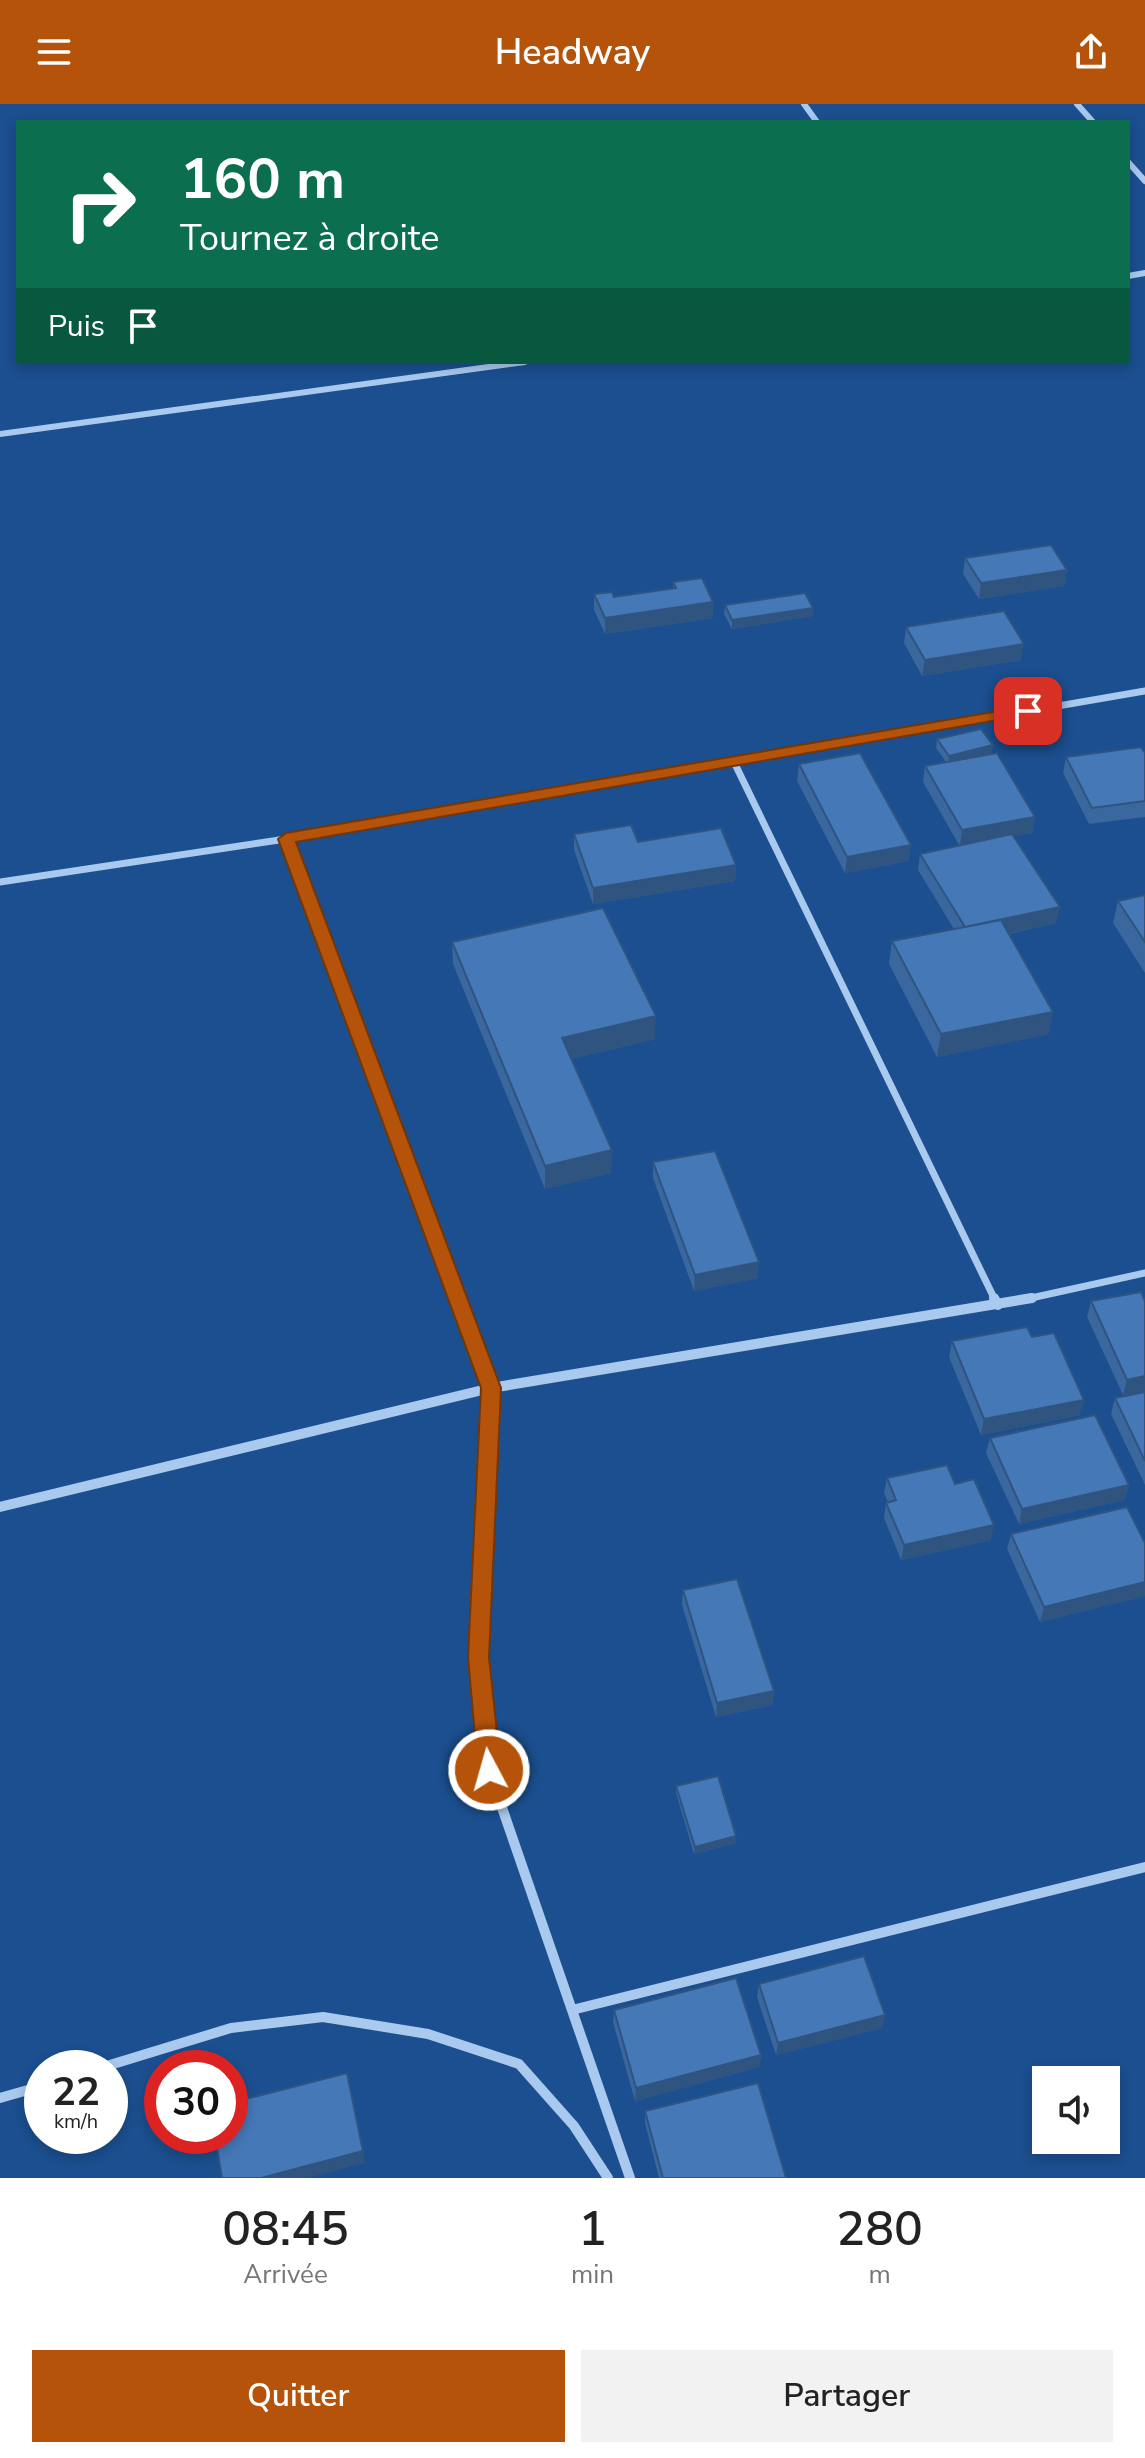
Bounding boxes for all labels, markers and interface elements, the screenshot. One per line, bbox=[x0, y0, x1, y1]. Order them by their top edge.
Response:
text: Headway bbox=[495, 28, 650, 77]
icon: menu bbox=[32, 30, 76, 74]
icon: share bbox=[1069, 30, 1113, 74]
text: 160 m bbox=[180, 141, 345, 218]
icon: right bbox=[48, 152, 152, 256]
text: Tournez à droite bbox=[180, 214, 439, 263]
icon: arrive bbox=[121, 304, 165, 348]
text: Puis bbox=[48, 306, 105, 347]
pin bbox=[994, 677, 1062, 745]
icon: arrive bbox=[1006, 689, 1050, 733]
position arrow bbox=[447, 1728, 531, 1812]
speed limit sign: 30 bbox=[144, 2050, 248, 2154]
text: 22 bbox=[52, 2065, 100, 2119]
map controls bbox=[1032, 2066, 1120, 2154]
button: sound bbox=[1032, 2066, 1120, 2154]
text: km/h bbox=[54, 2108, 98, 2135]
text: 08:45 bbox=[222, 2196, 349, 2262]
text: 1 bbox=[578, 2196, 607, 2262]
text: 280 bbox=[836, 2196, 923, 2262]
text: Arrivée bbox=[243, 2257, 328, 2292]
text: min bbox=[571, 2257, 614, 2292]
text: m bbox=[868, 2257, 891, 2292]
button: Quitter bbox=[32, 2350, 565, 2442]
button: Partager bbox=[581, 2350, 1113, 2442]

